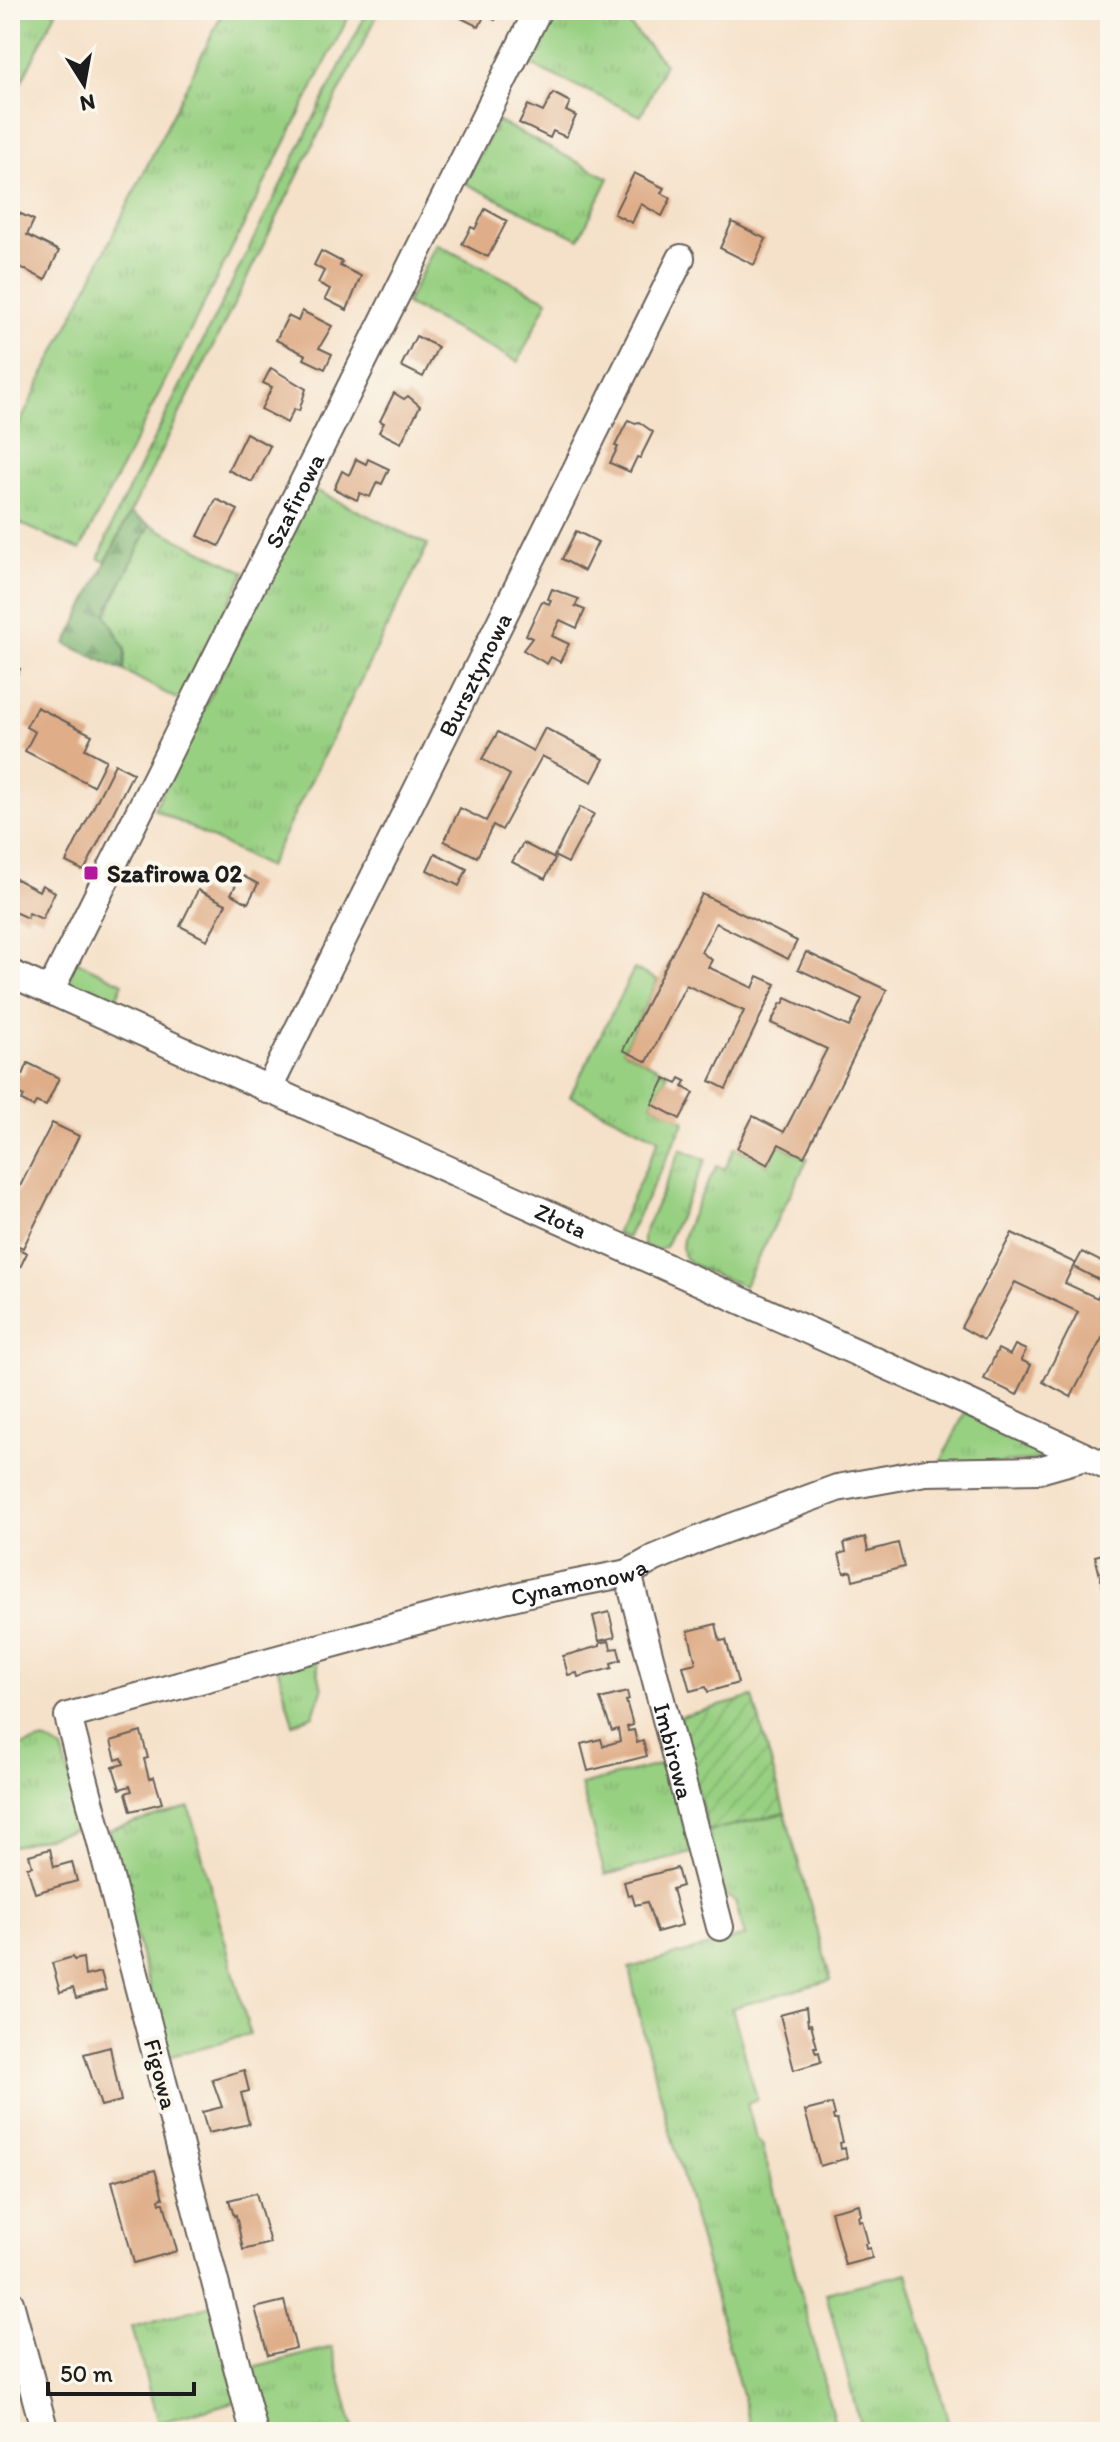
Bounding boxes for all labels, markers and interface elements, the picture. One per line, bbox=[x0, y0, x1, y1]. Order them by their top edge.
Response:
north arrow bbox=[44, 44, 124, 124]
text: N bbox=[78, 88, 98, 118]
street label: Szafirowa bbox=[258, 448, 330, 553]
street label: Bursztynowa bbox=[431, 608, 517, 741]
place label: Szafirowa 02 bbox=[107, 859, 243, 888]
marker: Szafirowa 02 bbox=[82, 864, 100, 882]
street label: Złota bbox=[531, 1196, 592, 1244]
street label: Cynamonowa bbox=[508, 1551, 652, 1611]
street label: Imbirowa bbox=[648, 1700, 701, 1803]
street label: Figowa bbox=[138, 2036, 184, 2113]
scale bar bbox=[48, 2346, 194, 2396]
text: 50 m bbox=[60, 2359, 113, 2388]

